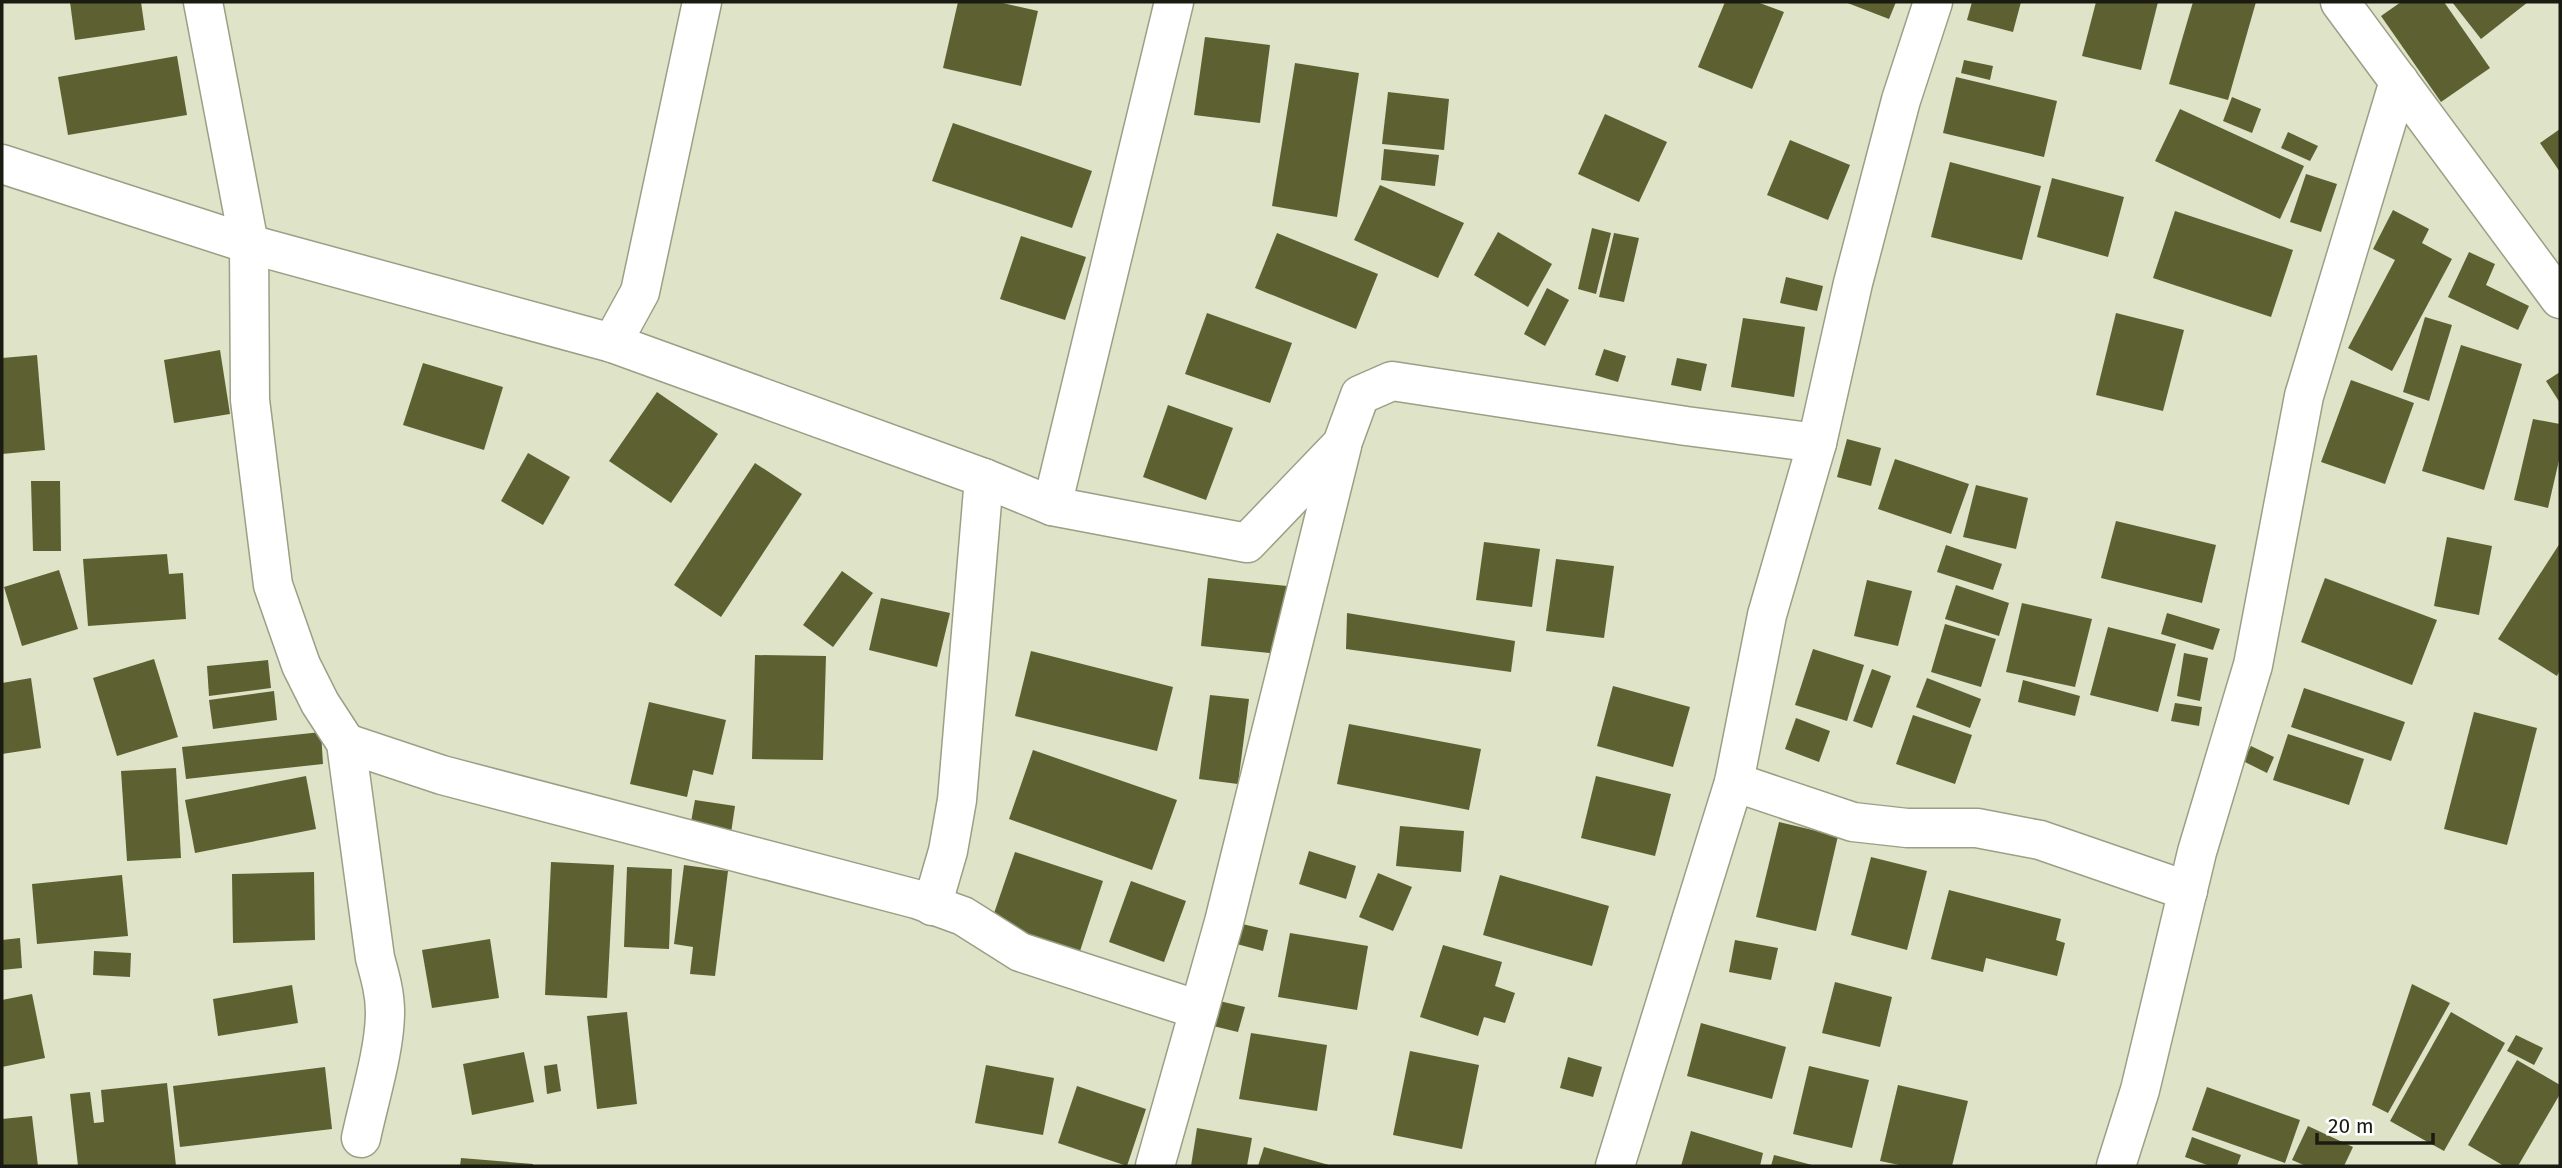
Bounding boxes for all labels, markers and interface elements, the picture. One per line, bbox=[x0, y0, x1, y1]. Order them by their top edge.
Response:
scale bar bbox=[2317, 1102, 2432, 1146]
text: 20 m bbox=[2328, 1113, 2374, 1139]

